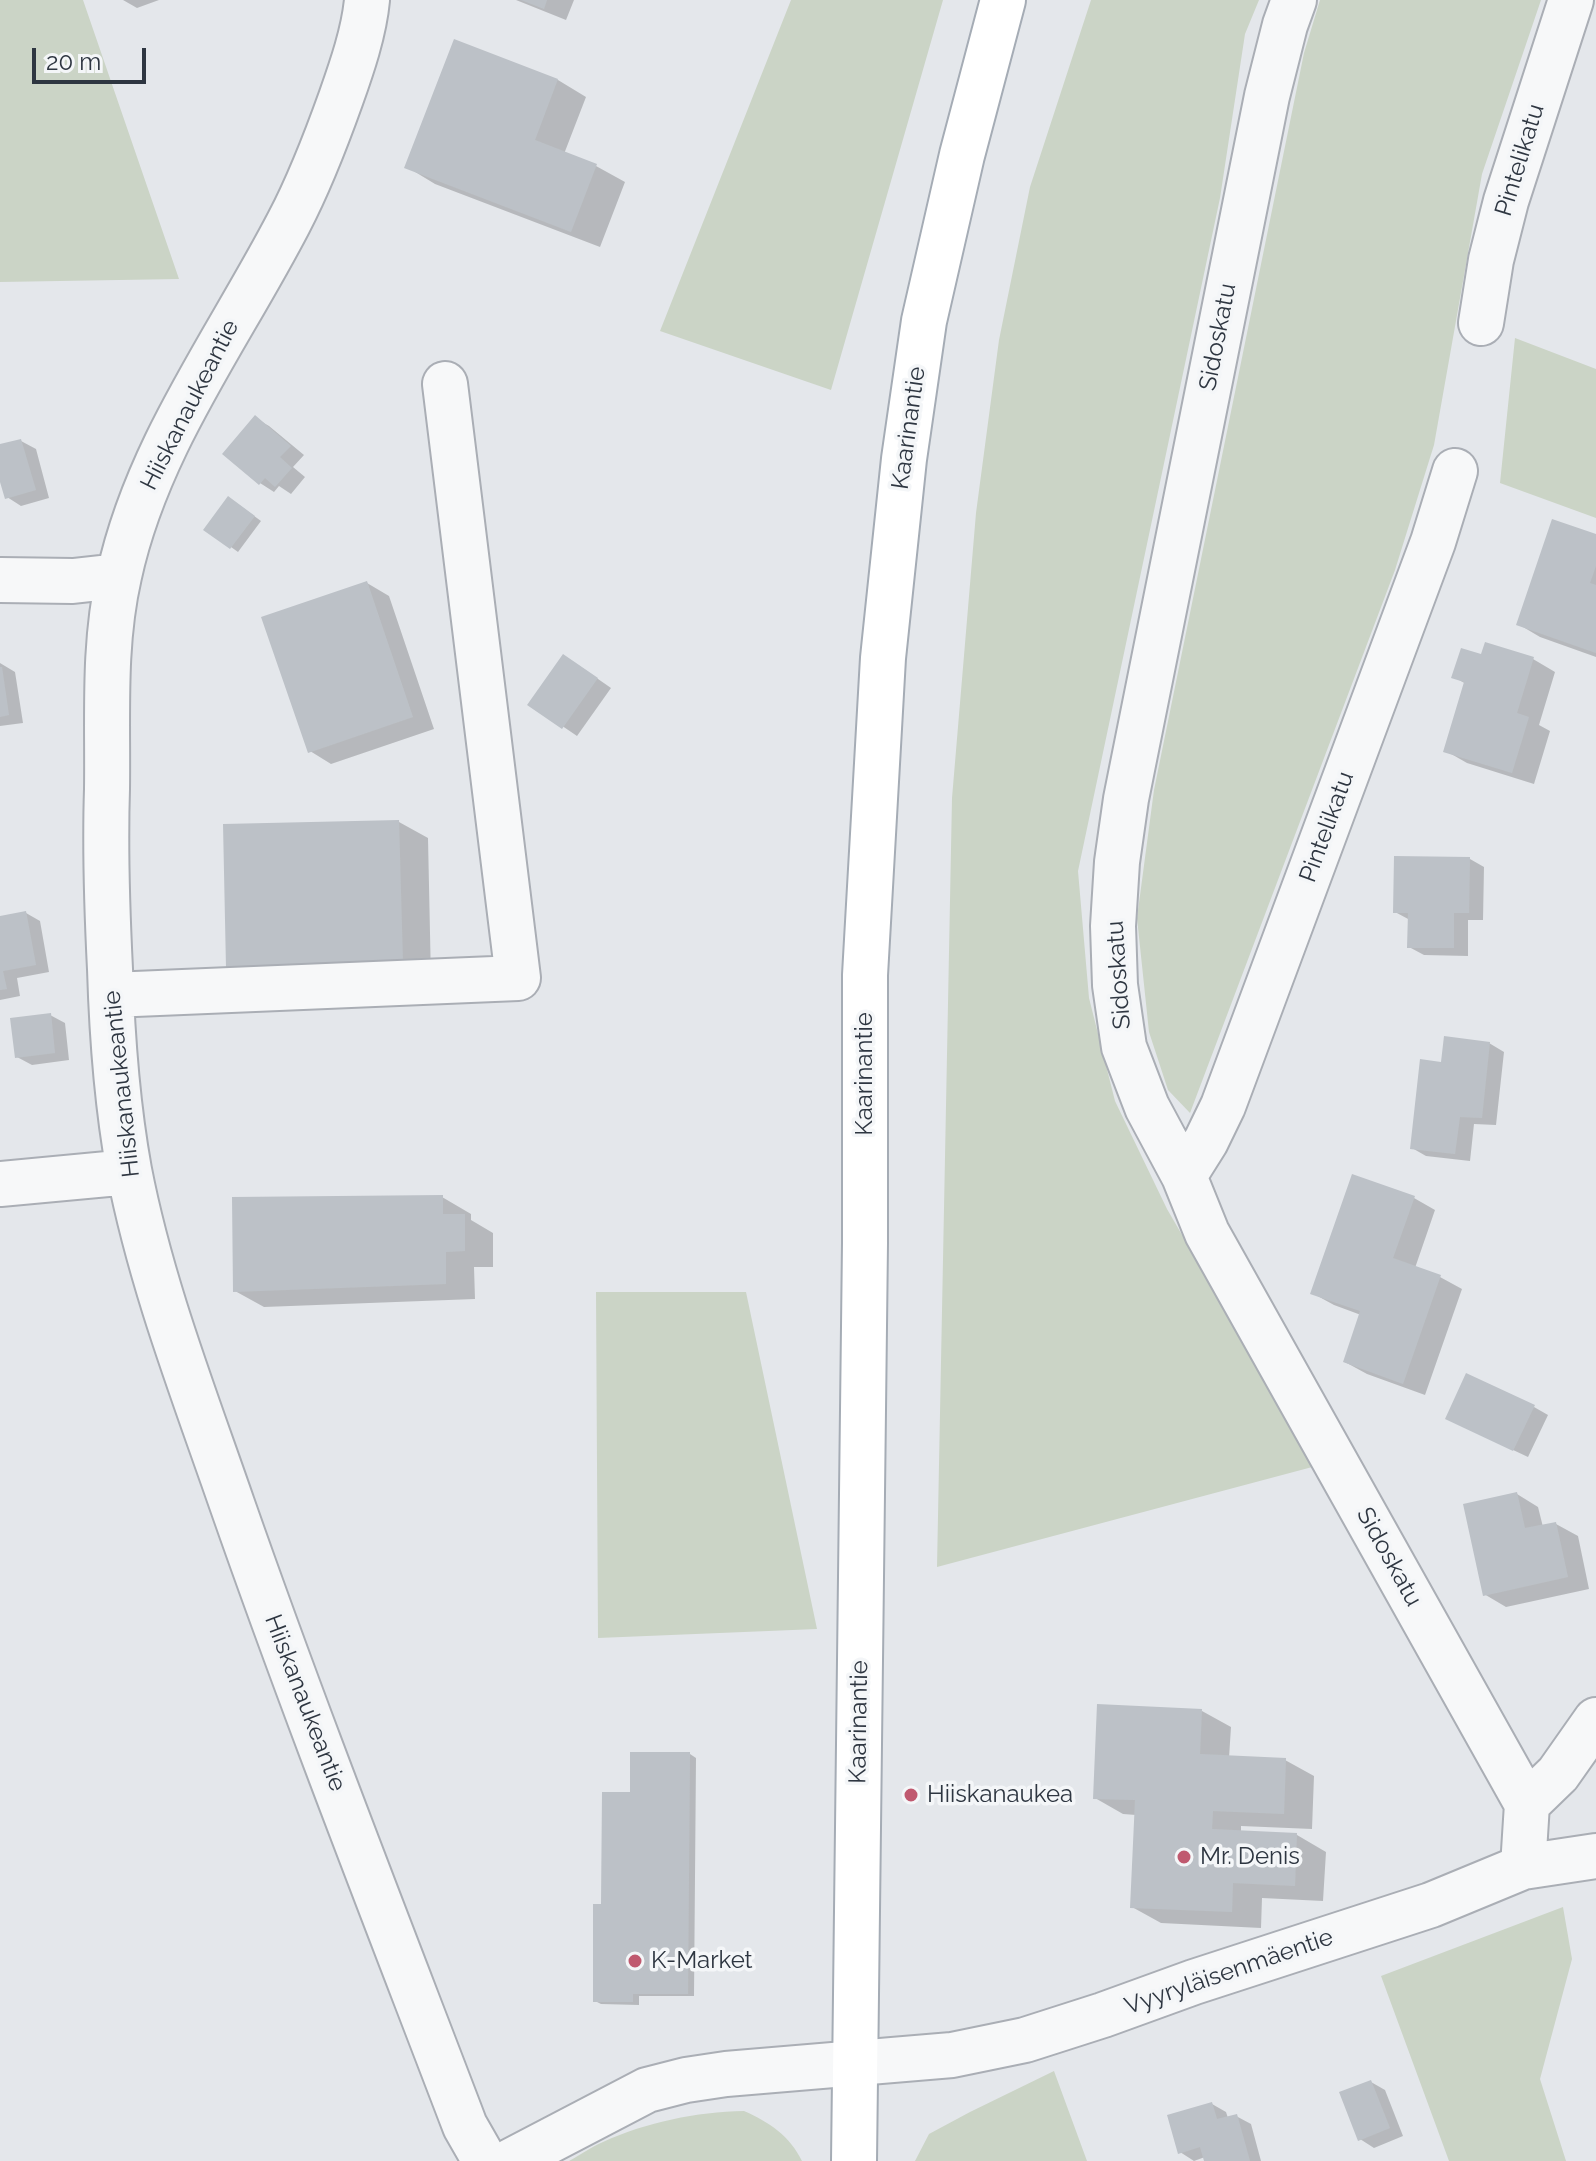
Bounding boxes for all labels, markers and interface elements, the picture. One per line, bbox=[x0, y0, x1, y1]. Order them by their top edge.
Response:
scale bar bbox=[36, 32, 150, 82]
text: 20 m bbox=[46, 47, 101, 76]
street label: Pintelikatu bbox=[1489, 100, 1551, 220]
street label: Sidoskatu bbox=[1194, 281, 1242, 393]
street label: Hiiskanaukeantie bbox=[135, 315, 245, 495]
street label: Kaarinantie bbox=[886, 365, 932, 491]
street label: Pintelikatu bbox=[1294, 768, 1360, 886]
street label: Sidoskatu bbox=[1101, 920, 1137, 1030]
street label: Hiiskanaukeantie bbox=[98, 989, 146, 1179]
street label: Kaarinantie bbox=[851, 1012, 879, 1136]
street label: Sidoskatu bbox=[1350, 1503, 1428, 1611]
street label: Hiiskanaukeantie bbox=[258, 1610, 352, 1796]
street label: Kaarinantie bbox=[844, 1660, 874, 1784]
place label: Hiiskanaukea bbox=[927, 1781, 1073, 1809]
marker: Hiiskanaukea bbox=[902, 1786, 920, 1804]
place label: Mr. Denis bbox=[1200, 1843, 1300, 1871]
marker: Mr. Denis bbox=[1175, 1848, 1193, 1866]
street label: Vyyryläisenmäentie bbox=[1121, 1923, 1337, 2021]
place label: K-Market bbox=[651, 1947, 753, 1975]
marker: K-Market bbox=[626, 1952, 644, 1970]

